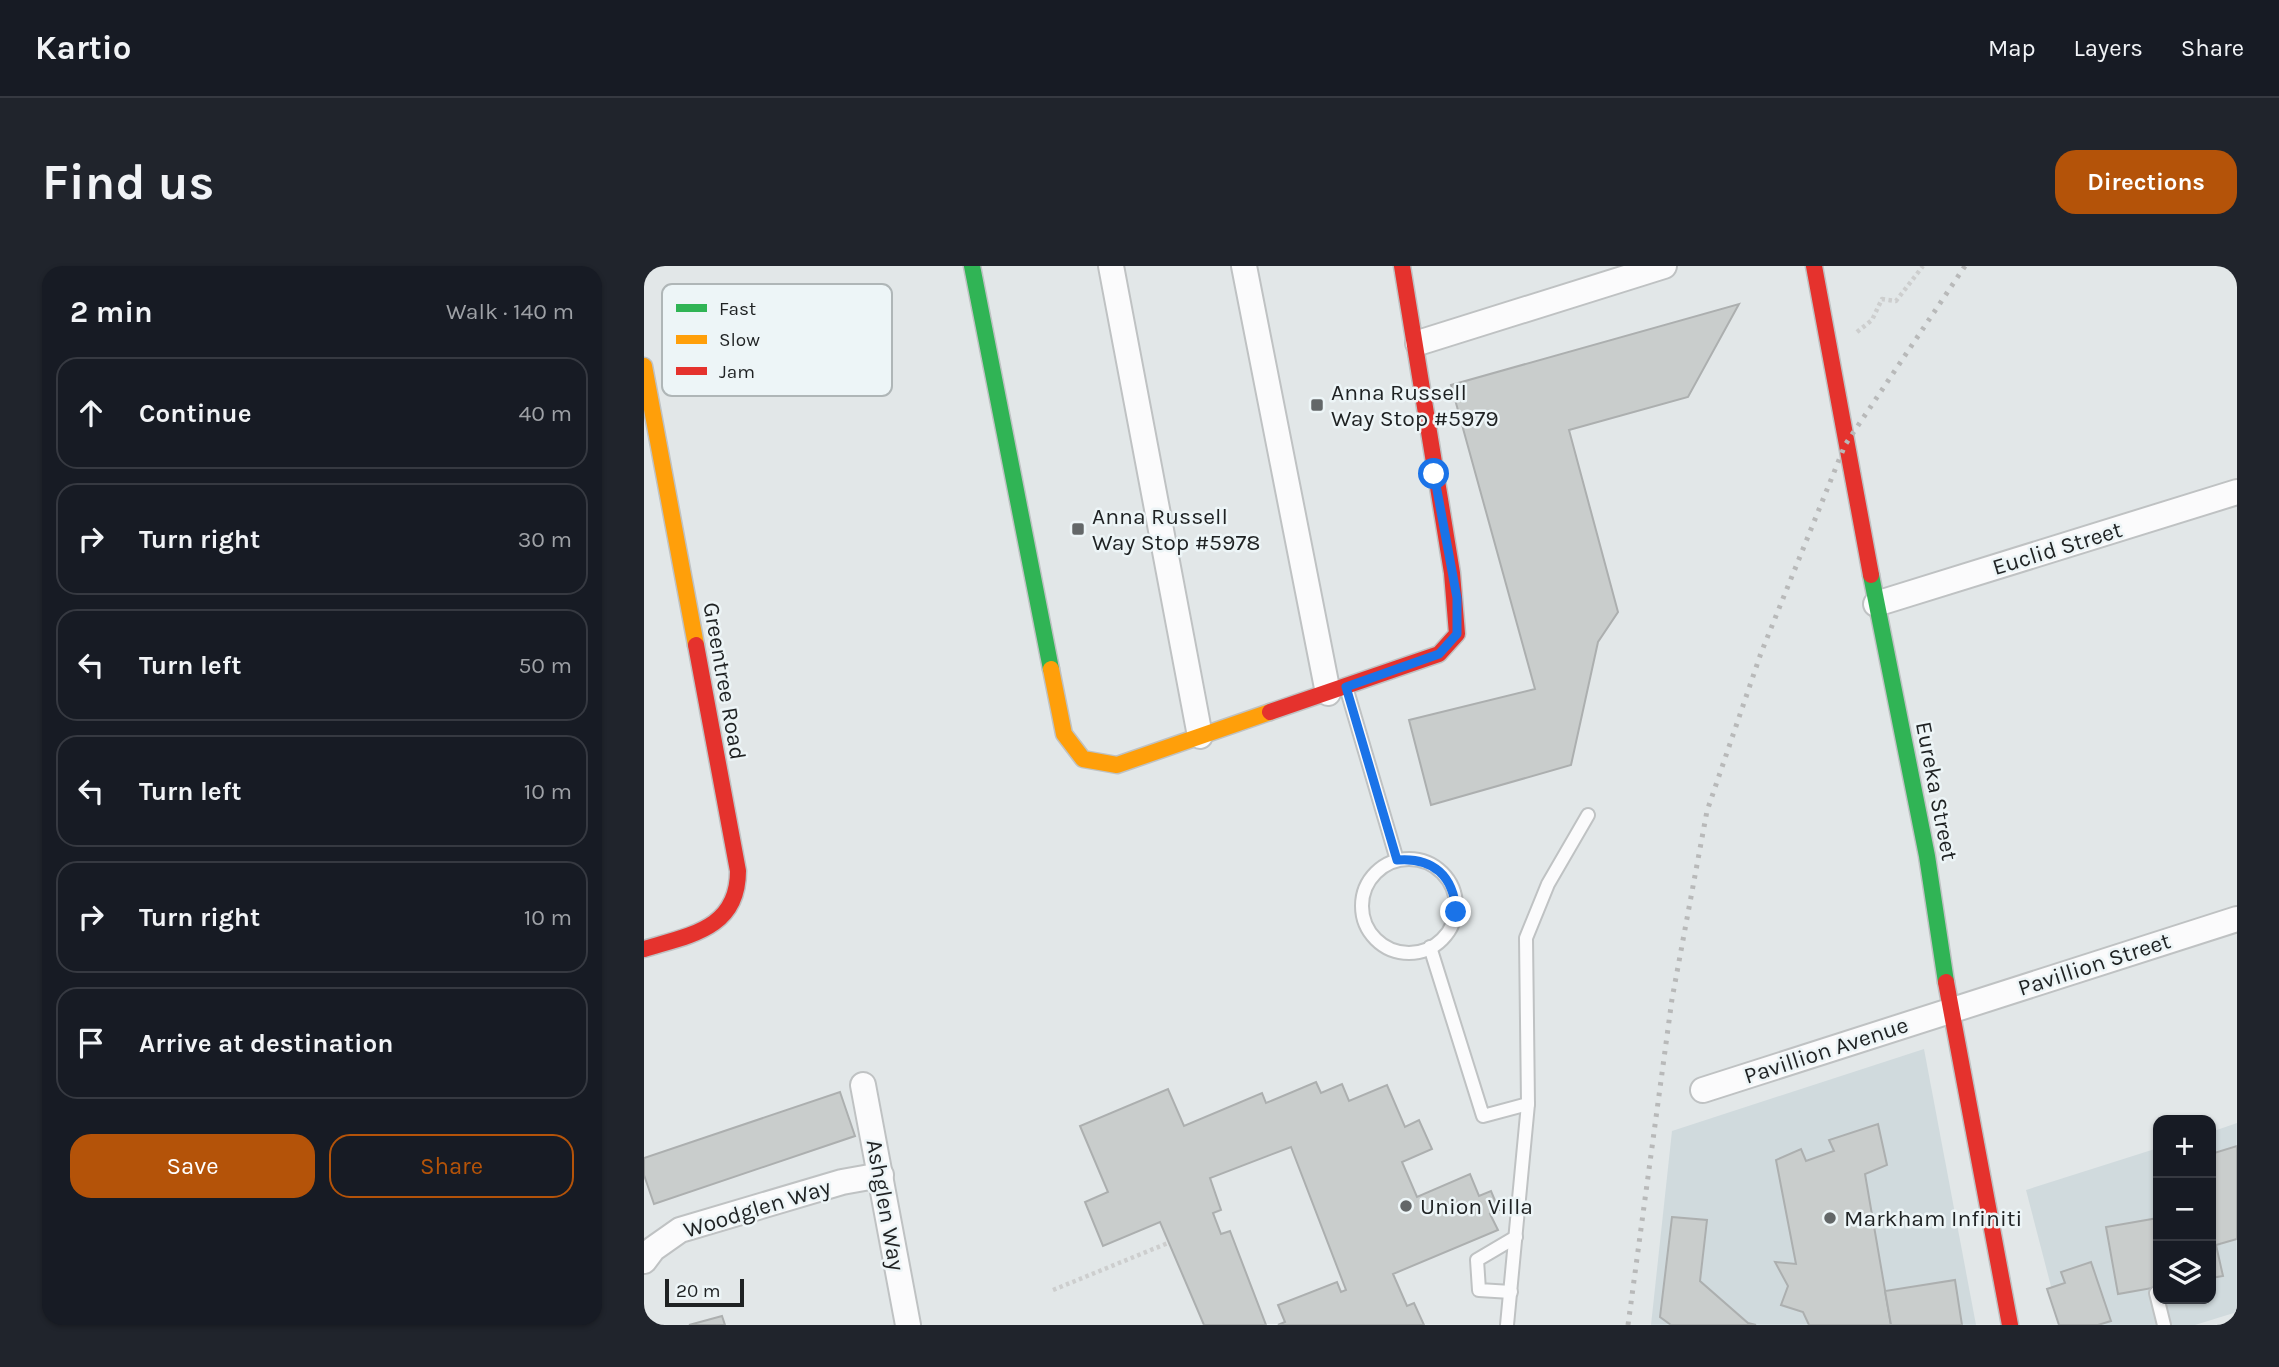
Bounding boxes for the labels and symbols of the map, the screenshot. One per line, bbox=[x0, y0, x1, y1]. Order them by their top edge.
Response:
legend bbox=[662, 284, 892, 396]
text: Fast bbox=[719, 298, 756, 320]
text: Slow bbox=[719, 329, 760, 351]
text: Jam bbox=[719, 361, 755, 383]
place label: Anna Russell Way Stop #5979 bbox=[1331, 379, 1499, 432]
marker: Anna Russell Way Stop #5979 bbox=[1309, 397, 1325, 413]
route start bbox=[1418, 458, 1449, 489]
place label: Anna Russell Way Stop #5978 bbox=[1092, 503, 1260, 556]
street label: Euclid Street bbox=[1989, 516, 2126, 581]
marker: Anna Russell Way Stop #5978 bbox=[1070, 521, 1086, 537]
street label: Greentree Road bbox=[697, 600, 752, 762]
street label: Eureka Street bbox=[1910, 719, 1963, 863]
route end bbox=[1440, 896, 1471, 927]
street label: Pavillion Street bbox=[2015, 927, 2174, 1002]
street label: Pavillion Avenue bbox=[1741, 1011, 1912, 1090]
street label: Ashglen Way bbox=[861, 1137, 910, 1273]
street label: Woodglen Way bbox=[680, 1173, 834, 1244]
place label: Union Villa bbox=[1420, 1193, 1533, 1220]
marker: Union Villa bbox=[1398, 1198, 1414, 1214]
place label: Markham Infiniti bbox=[1844, 1205, 2022, 1232]
marker: Markham Infiniti bbox=[1822, 1210, 1838, 1226]
scale bar bbox=[665, 1276, 744, 1308]

